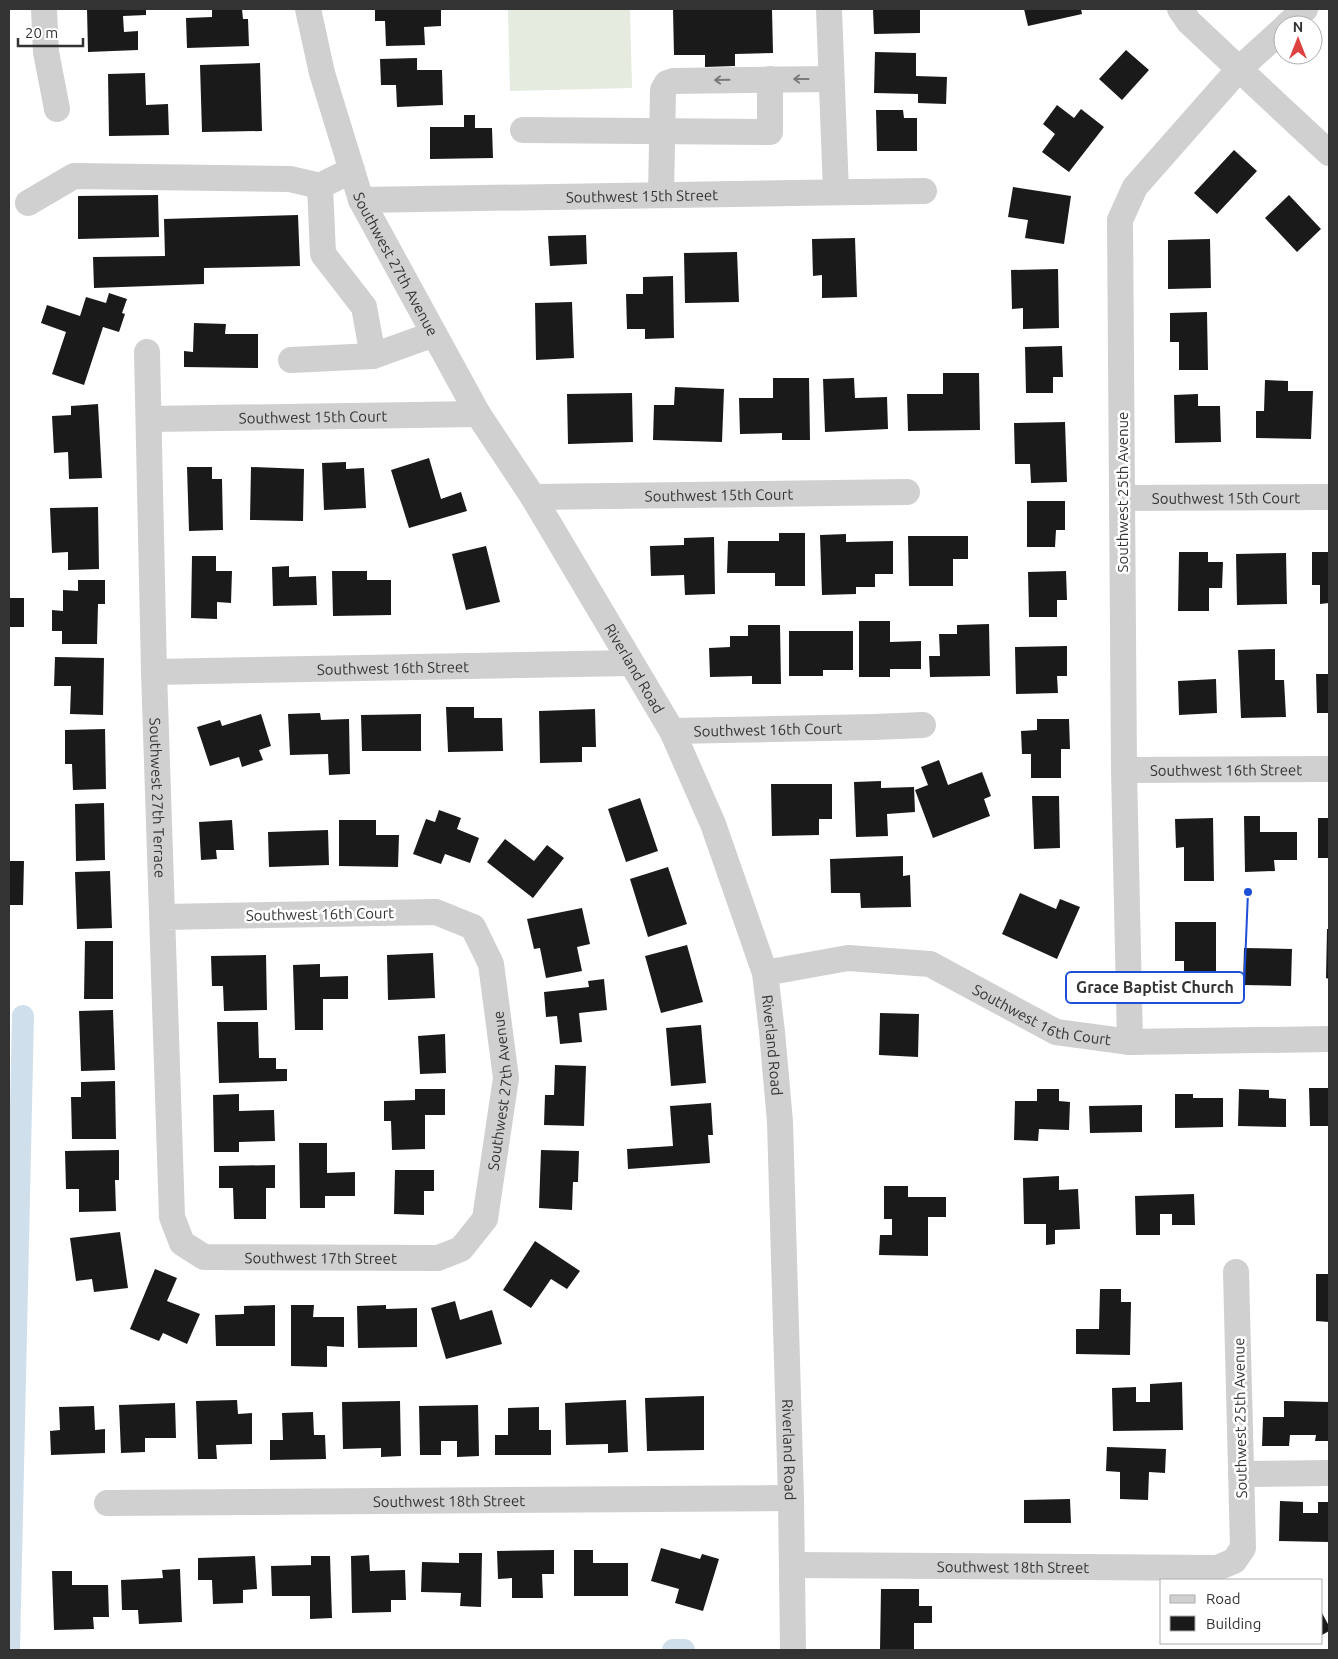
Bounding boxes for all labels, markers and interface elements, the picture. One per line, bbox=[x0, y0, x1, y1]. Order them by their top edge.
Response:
scale bar bbox=[18, 15, 82, 47]
north arrow bbox=[1273, 15, 1323, 65]
text: N bbox=[1293, 19, 1303, 35]
text: 20 m bbox=[25, 24, 58, 41]
one-way arrow bbox=[793, 74, 810, 84]
one-way arrow bbox=[714, 76, 730, 85]
street label: Southwest 15th Street bbox=[566, 186, 718, 205]
street label: Southwest 27th Avenue bbox=[351, 190, 442, 338]
street label: Southwest 15th Court bbox=[239, 407, 387, 426]
street label: Southwest 25th Avenue bbox=[1114, 412, 1131, 572]
street label: Southwest 15th Court bbox=[645, 485, 793, 504]
street label: Southwest 15th Court bbox=[1152, 489, 1300, 506]
street label: Riverland Road bbox=[602, 620, 668, 716]
street label: Southwest 16th Street bbox=[317, 658, 469, 677]
street label: Southwest 27th Terrace bbox=[147, 717, 169, 878]
street label: Southwest 16th Court bbox=[694, 719, 842, 739]
street label: Southwest 16th Street bbox=[1150, 761, 1302, 778]
street label: Southwest 16th Court bbox=[246, 904, 394, 924]
callout: Grace Baptist Church bbox=[1066, 972, 1244, 1003]
text: Grace Baptist Church bbox=[1076, 978, 1234, 996]
street label: Southwest 16th Court bbox=[970, 980, 1112, 1048]
street label: Riverland Road bbox=[759, 994, 786, 1096]
street label: Southwest 27th Avenue bbox=[484, 1010, 515, 1172]
street label: Southwest 17th Street bbox=[245, 1249, 397, 1266]
street label: Southwest 25th Avenue bbox=[1230, 1337, 1250, 1499]
street label: Riverland Road bbox=[780, 1399, 800, 1501]
street label: Southwest 18th Street bbox=[373, 1491, 525, 1510]
street label: Southwest 18th Street bbox=[937, 1558, 1089, 1576]
legend bbox=[1160, 1579, 1323, 1644]
text: Road bbox=[1206, 1590, 1241, 1607]
text: Building bbox=[1206, 1615, 1261, 1632]

